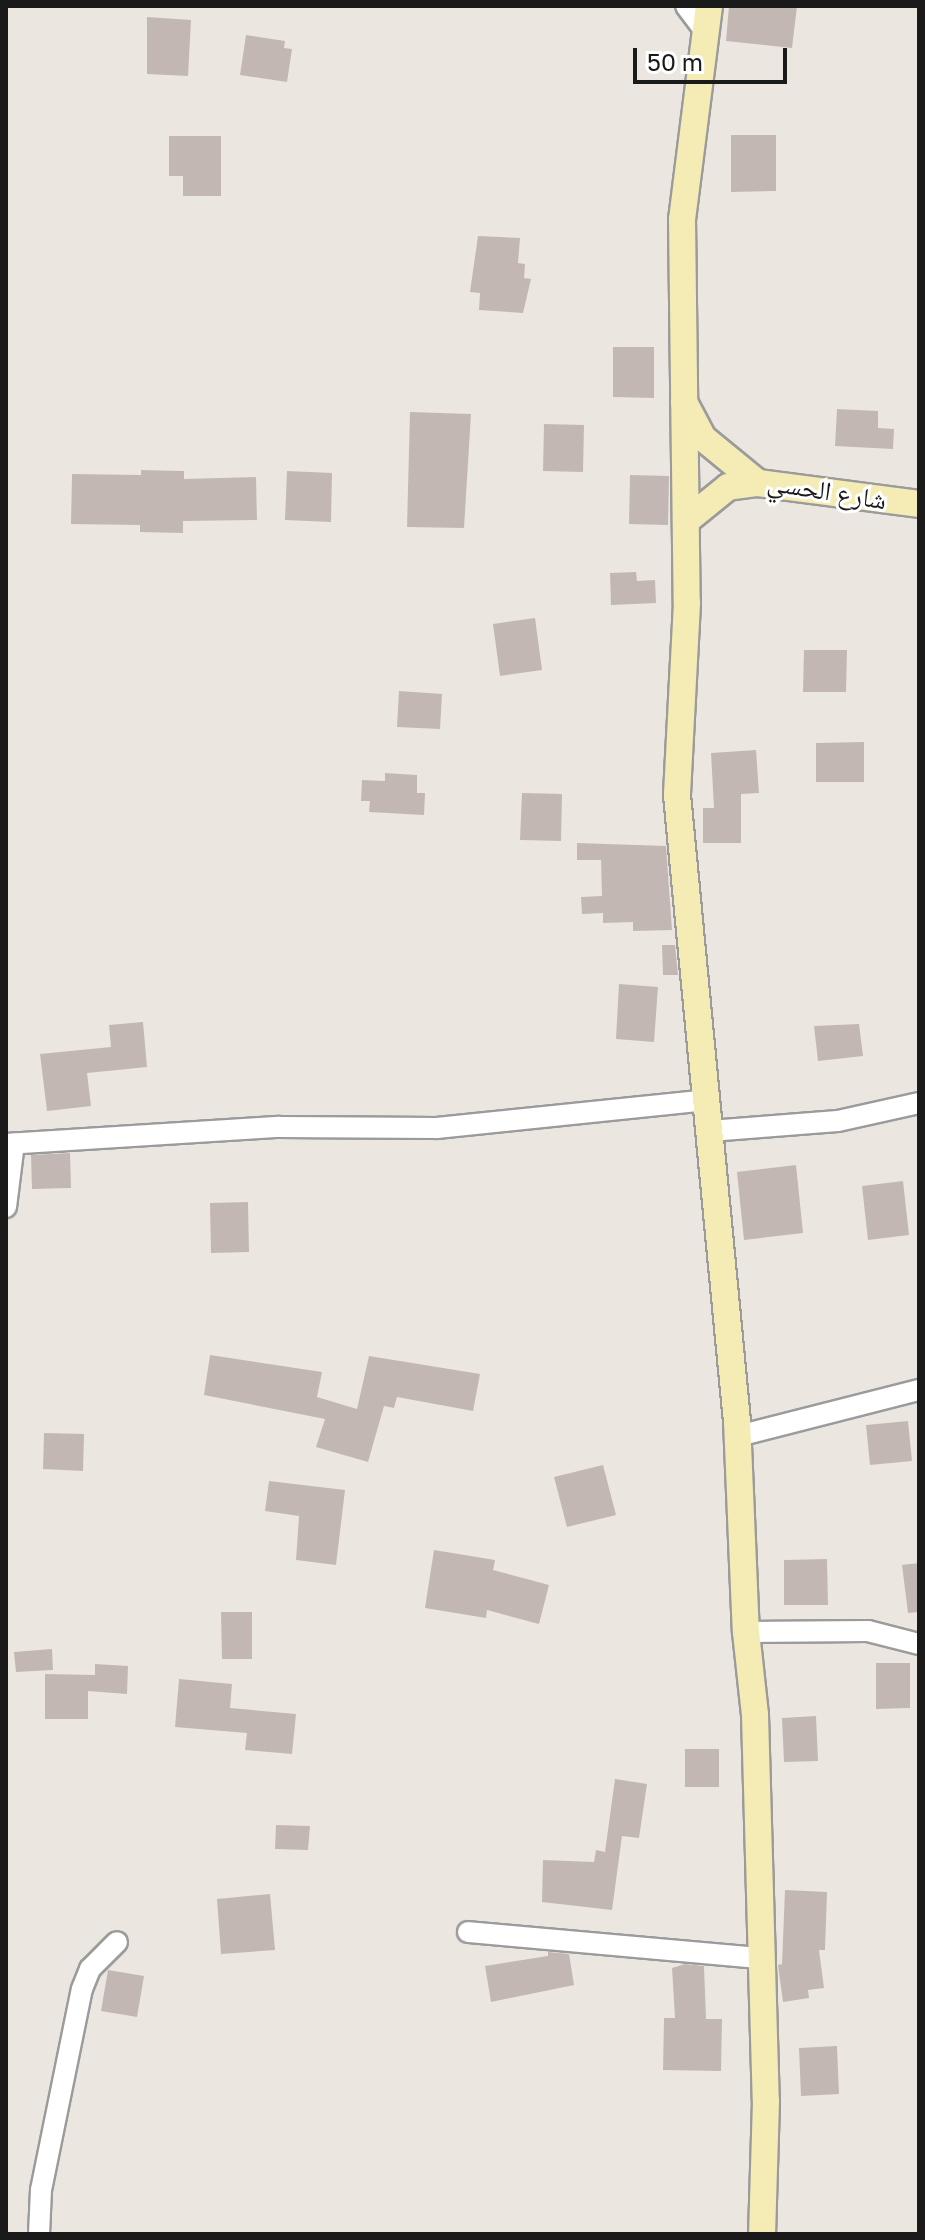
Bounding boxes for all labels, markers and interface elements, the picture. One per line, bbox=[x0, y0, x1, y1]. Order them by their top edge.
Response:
scale bar bbox=[637, 32, 791, 82]
text: 50 m bbox=[647, 47, 703, 76]
street label: شارع الحسي bbox=[765, 466, 889, 516]

